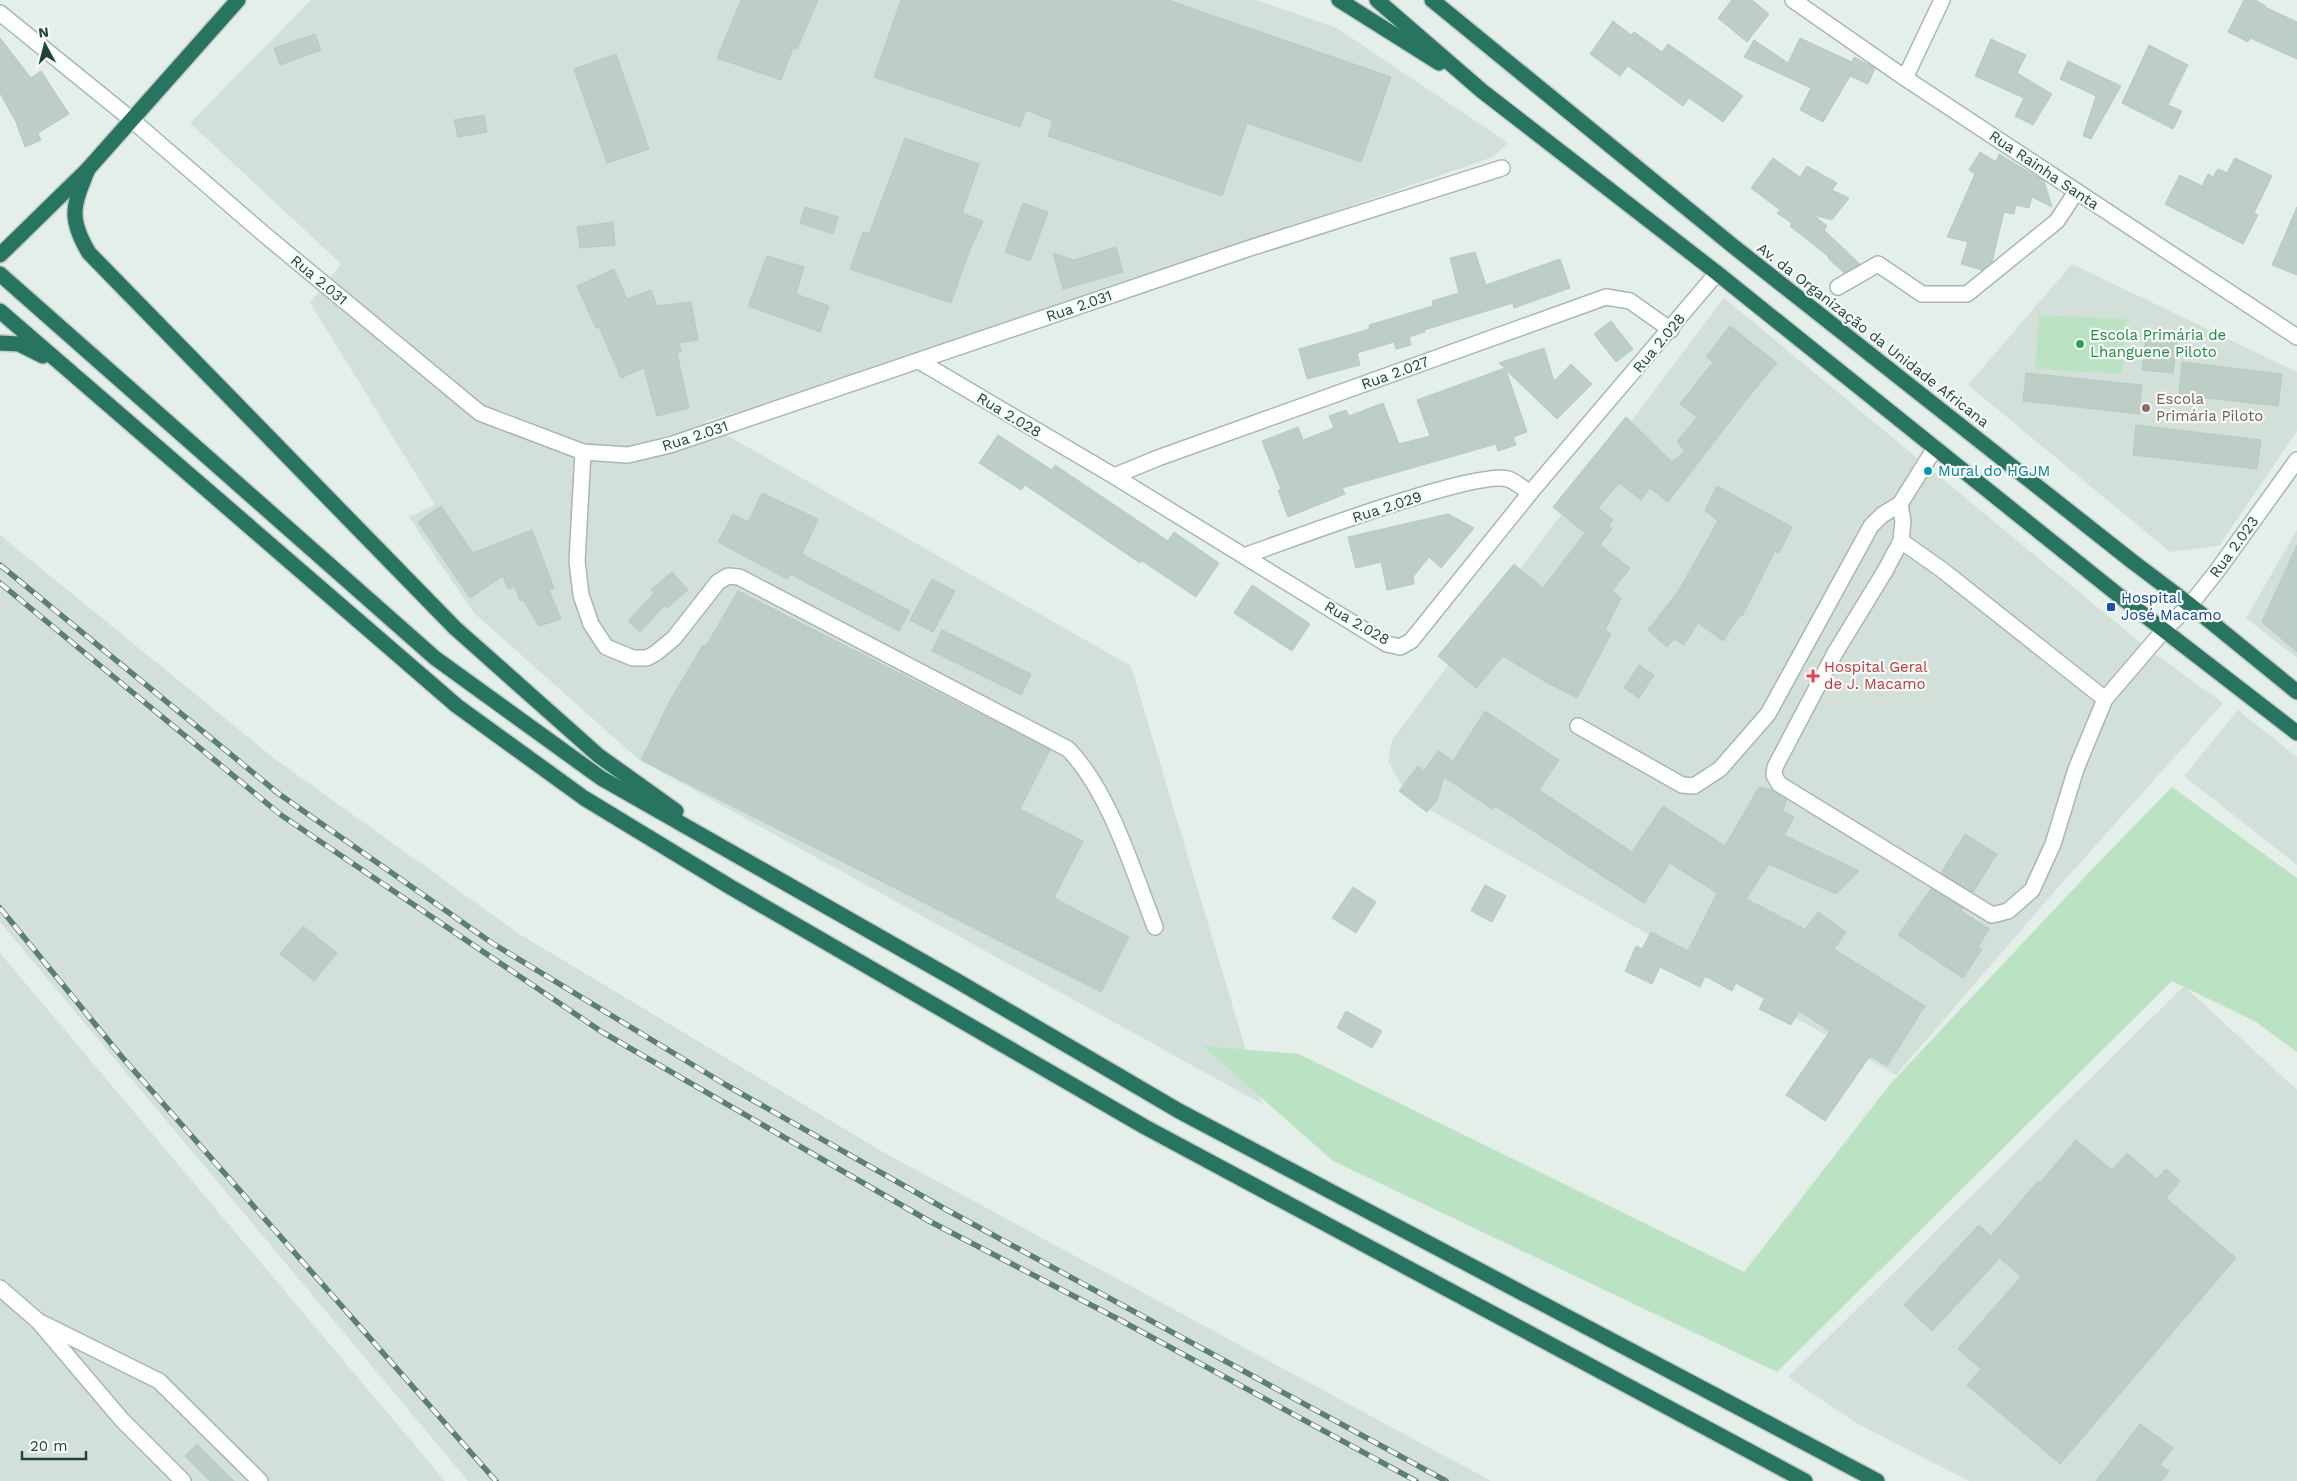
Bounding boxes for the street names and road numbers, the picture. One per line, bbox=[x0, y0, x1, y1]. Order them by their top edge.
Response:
street label: Rua Rainha Santa bbox=[1986, 127, 2103, 214]
street label: Av. da Organização da Unidade Africana bbox=[1754, 239, 1993, 431]
street label: Rua 2.031 bbox=[287, 251, 351, 309]
street label: Rua 2.031 bbox=[1044, 286, 1114, 326]
street label: Rua 2.028 bbox=[1629, 310, 1689, 376]
street label: Rua 2.027 bbox=[1359, 352, 1431, 394]
street label: Rua 2.028 bbox=[973, 389, 1045, 441]
street label: Rua 2.031 bbox=[660, 417, 730, 455]
street label: Rua 2.029 bbox=[1350, 487, 1424, 527]
street label: Rua 2.023 bbox=[2206, 513, 2262, 581]
street label: Rua 2.028 bbox=[1321, 597, 1393, 649]

